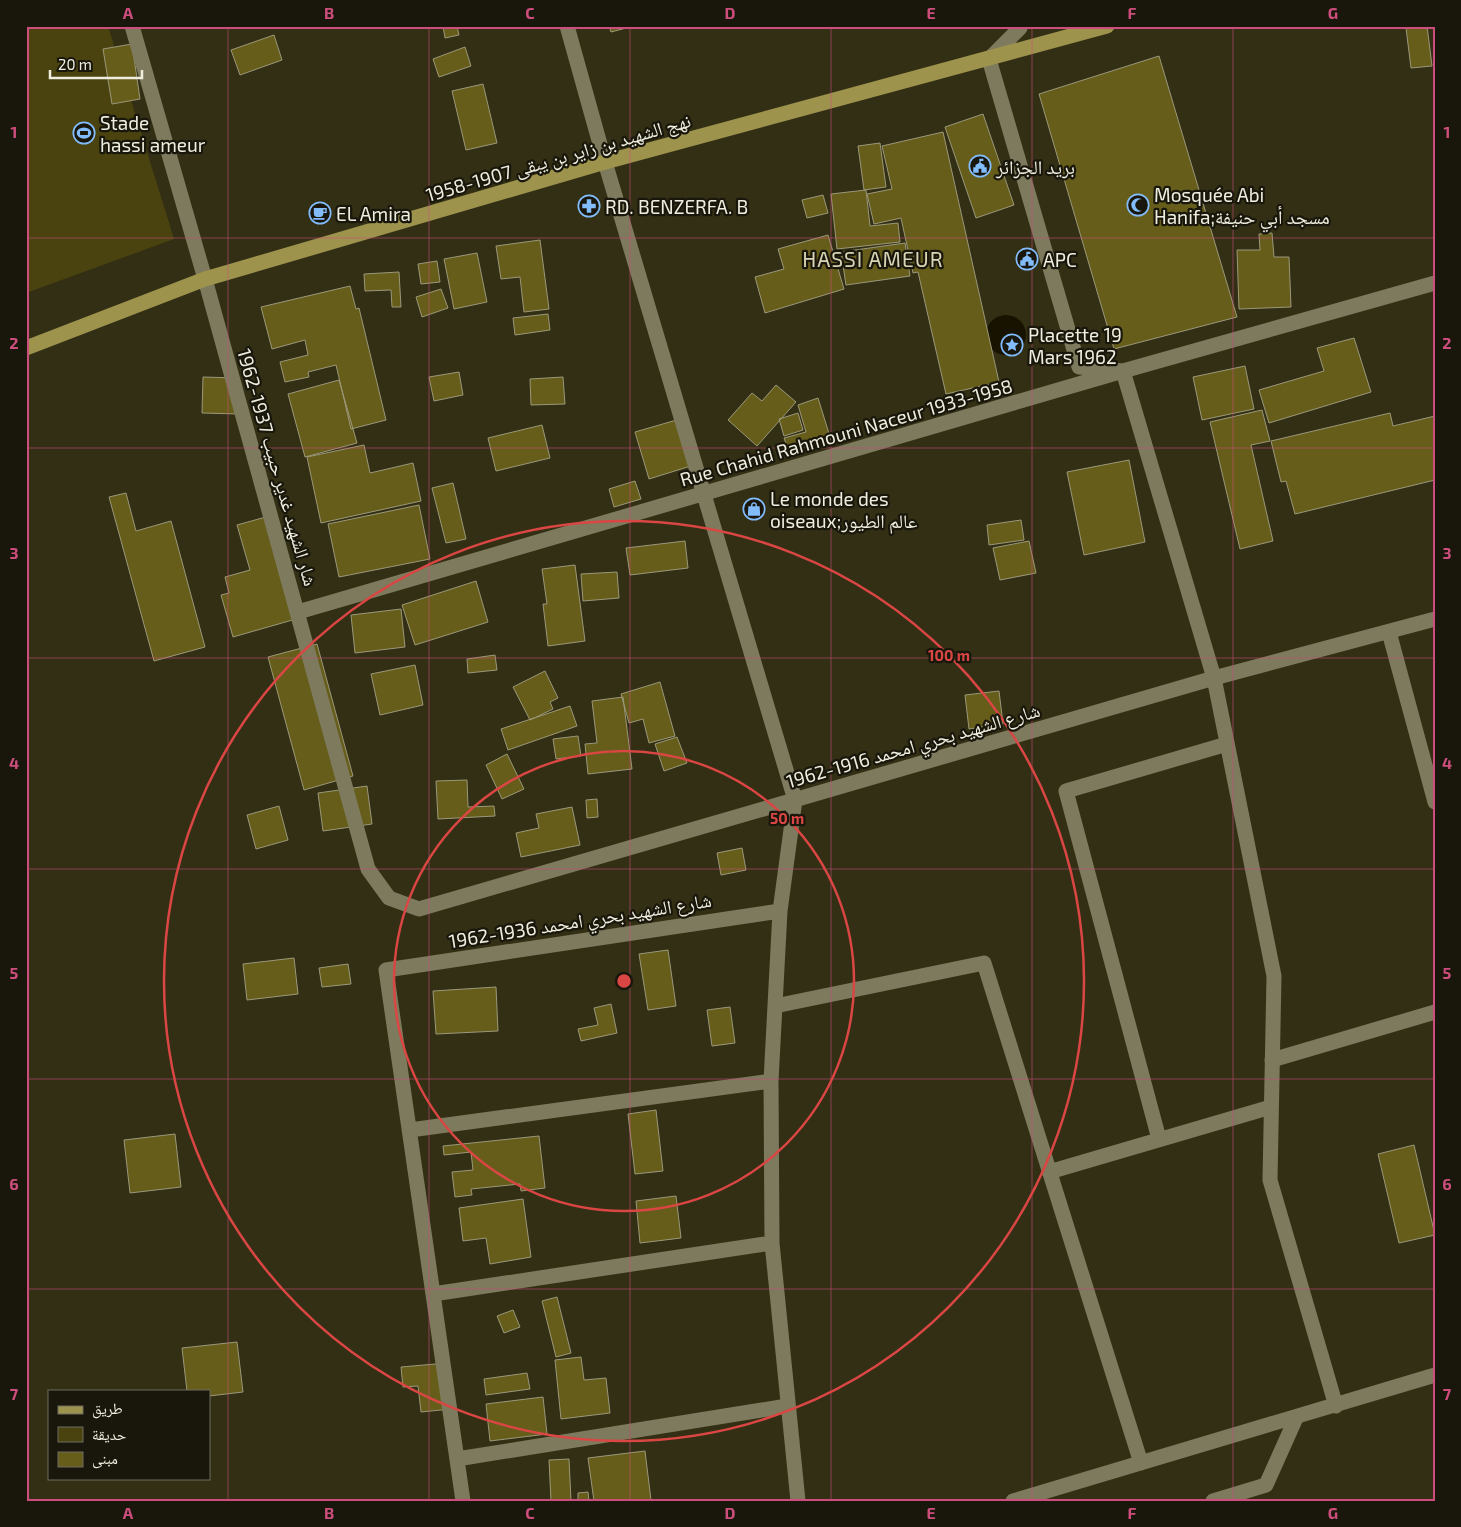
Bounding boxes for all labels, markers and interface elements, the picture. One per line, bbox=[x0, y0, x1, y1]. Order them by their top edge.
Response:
text: A bbox=[123, 3, 134, 22]
text: B bbox=[324, 3, 334, 22]
text: C bbox=[525, 3, 535, 22]
text: D bbox=[725, 3, 736, 22]
text: E bbox=[926, 3, 936, 22]
text: F bbox=[1128, 3, 1137, 22]
text: G bbox=[1328, 3, 1338, 22]
scale bar bbox=[50, 48, 142, 80]
text: 20 m bbox=[58, 55, 92, 73]
street label: نهج الشهيد بن زاير بن يبقى 1907-1958 bbox=[423, 108, 694, 208]
place label: Stade hassi ameur bbox=[100, 111, 206, 156]
sports icon: Stade hassi ameur bbox=[72, 121, 96, 145]
text: 1 bbox=[11, 122, 17, 141]
text: 1 bbox=[1444, 122, 1450, 141]
public building icon: بريد الجزائر bbox=[968, 154, 992, 178]
place label: بريد الجزائر bbox=[995, 155, 1075, 179]
place label: Mosquée Abi Hanifa;مسجد أبي حنيفة bbox=[1154, 183, 1330, 232]
mosque icon: Mosquée Abi Hanifa;مسجد أبي حنيفة bbox=[1126, 193, 1150, 217]
pharmacy icon: RD. BENZERFA. B bbox=[577, 194, 601, 218]
place label: RD. BENZERFA. B bbox=[605, 195, 748, 218]
cafe icon: EL Amira bbox=[308, 201, 332, 225]
place label: EL Amira bbox=[336, 202, 411, 225]
district label: HASSI AMEUR bbox=[802, 246, 944, 271]
public building icon: APC bbox=[1015, 247, 1039, 271]
place label: APC bbox=[1043, 248, 1077, 271]
place label: Placette 19 Mars 1962 bbox=[1028, 323, 1122, 368]
text: 2 bbox=[9, 333, 19, 352]
place icon: Placette 19 Mars 1962 bbox=[1000, 333, 1024, 357]
text: 2 bbox=[1442, 333, 1452, 352]
street label: شار الشهيد غدير حبيب 1937-1962 bbox=[232, 346, 323, 589]
street label: Rue Chahid Rahmouni Naceur 1933-1958 bbox=[677, 373, 1015, 491]
place label: Le monde des oiseaux;عالم الطيور bbox=[770, 487, 918, 534]
shop icon: Le monde des oiseaux;عالم الطيور bbox=[742, 497, 766, 521]
text: 3 bbox=[9, 543, 19, 562]
text: 3 bbox=[1442, 543, 1452, 562]
text: 100 m bbox=[928, 646, 970, 664]
street label: شارع الشهيد بحري امحمد 1916-1962 bbox=[784, 698, 1044, 797]
text: 4 bbox=[9, 753, 19, 772]
text: 4 bbox=[1442, 753, 1452, 772]
text: 50 m bbox=[770, 809, 804, 827]
street label: شارع الشهيد بحري امحمد 1936-1962 bbox=[447, 888, 714, 957]
text: 5 bbox=[10, 963, 19, 982]
text: 5 bbox=[1443, 963, 1452, 982]
centre of rings bbox=[615, 972, 633, 990]
text: 6 bbox=[9, 1174, 19, 1193]
text: 6 bbox=[1442, 1174, 1452, 1193]
text: 7 bbox=[10, 1384, 19, 1403]
text: 7 bbox=[1443, 1384, 1452, 1403]
legend bbox=[48, 1390, 210, 1480]
text: طريق bbox=[92, 1399, 123, 1419]
text: حديقة bbox=[92, 1425, 127, 1443]
text: مبنى bbox=[92, 1449, 118, 1469]
text: A bbox=[123, 1503, 134, 1522]
text: B bbox=[324, 1503, 334, 1522]
text: C bbox=[525, 1503, 535, 1522]
text: D bbox=[725, 1503, 736, 1522]
text: E bbox=[926, 1503, 936, 1522]
text: F bbox=[1128, 1503, 1137, 1522]
text: G bbox=[1328, 1503, 1338, 1522]

